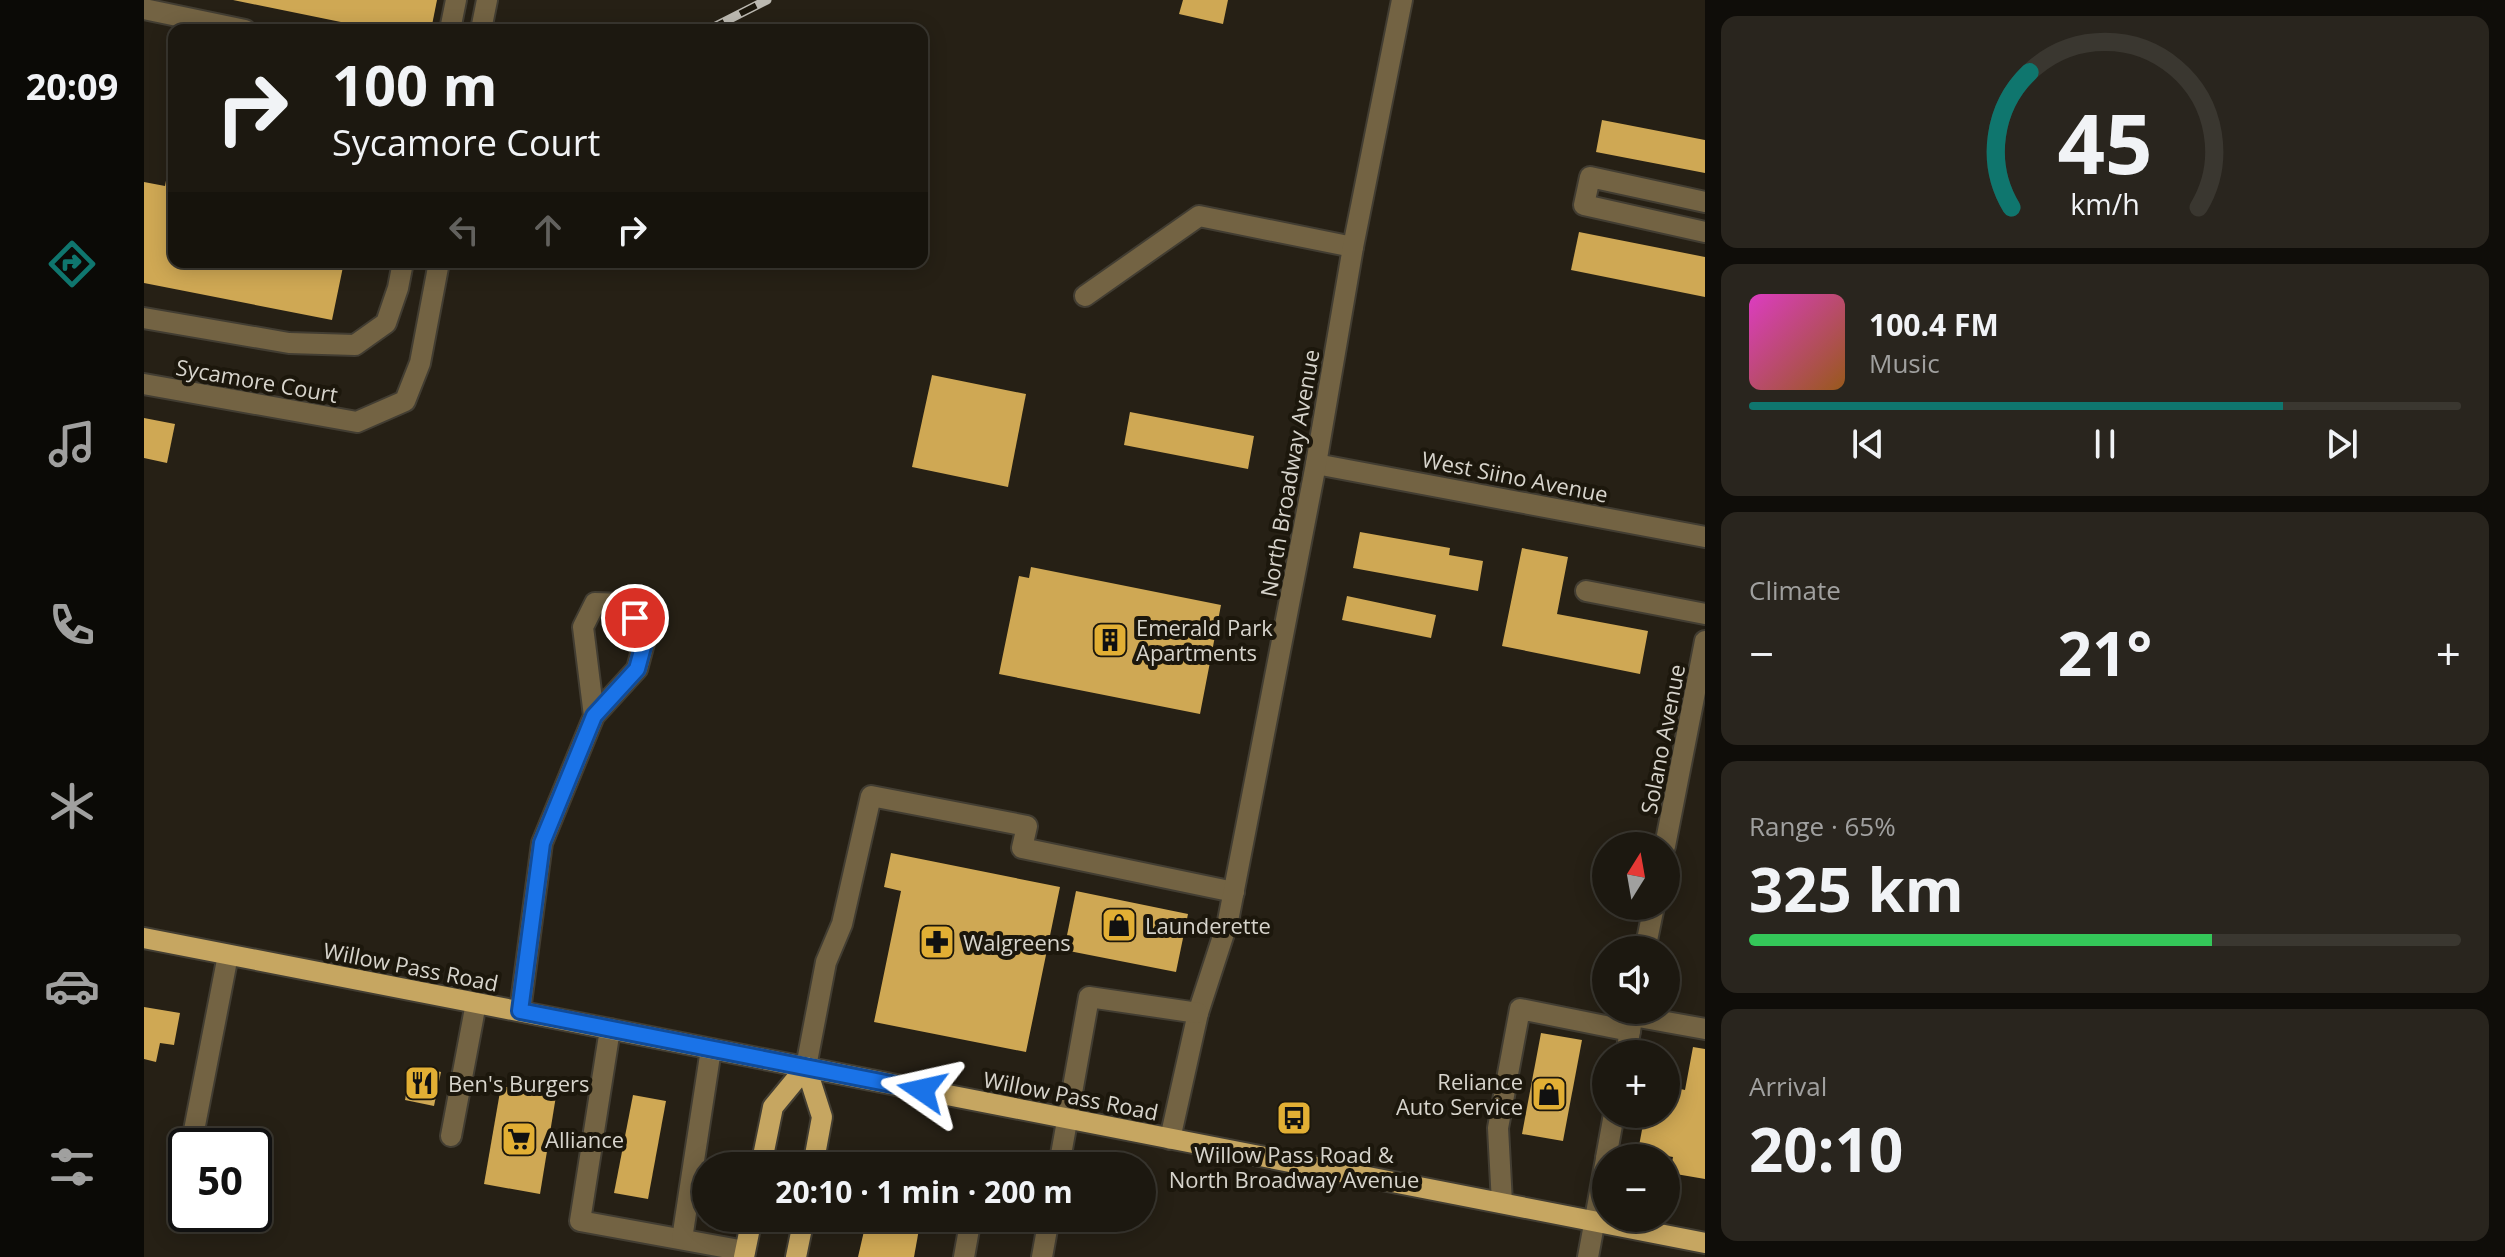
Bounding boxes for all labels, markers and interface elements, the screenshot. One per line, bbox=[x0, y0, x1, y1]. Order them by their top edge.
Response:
text: 100 m bbox=[332, 46, 498, 122]
icon: right bbox=[200, 56, 304, 160]
text: 20:09 bbox=[26, 62, 118, 111]
text: 45 bbox=[2057, 85, 2153, 198]
text: Sycamore Court bbox=[332, 118, 600, 167]
text: km/h bbox=[2070, 184, 2140, 223]
icon: left bbox=[442, 208, 486, 252]
icon: ahead bbox=[526, 208, 570, 252]
icon: right bbox=[610, 208, 654, 252]
icon: directions bbox=[44, 236, 100, 292]
text: 100.4 FM bbox=[1869, 304, 1999, 345]
text: Music bbox=[1869, 345, 1940, 381]
street label: North Broadway Avenue bbox=[1252, 347, 1326, 599]
street label: Sycamore Court bbox=[174, 351, 340, 409]
icon: music bbox=[44, 416, 100, 472]
icon: previous bbox=[1846, 422, 1890, 466]
icon: pause bbox=[2083, 422, 2127, 466]
icon: next bbox=[2320, 422, 2364, 466]
street label: West Siino Avenue bbox=[1419, 443, 1611, 509]
text: Climate bbox=[1749, 572, 1841, 608]
pin bbox=[601, 584, 669, 652]
icon: arrive bbox=[613, 596, 657, 640]
icon: phone bbox=[44, 597, 100, 653]
place label: Emerald Park Apartments bbox=[1136, 612, 1273, 667]
text: 21° bbox=[2058, 612, 2152, 694]
building icon: Emerald Park Apartments bbox=[1091, 621, 1129, 659]
text: − bbox=[1749, 623, 1774, 683]
text: + bbox=[2436, 623, 2461, 683]
street label: Solano Avenue bbox=[1633, 661, 1691, 817]
icon: climate bbox=[44, 778, 100, 834]
text: Range · 65% bbox=[1749, 808, 1896, 844]
north arrow bbox=[1592, 832, 1680, 920]
map controls bbox=[1592, 832, 1680, 1232]
text: 325 km bbox=[1749, 848, 1964, 930]
shop icon: Launderette bbox=[1100, 906, 1138, 944]
place label: Launderette bbox=[1145, 910, 1271, 940]
pharmacy icon: Walgreens bbox=[918, 923, 956, 961]
place label: Walgreens bbox=[963, 927, 1071, 957]
street label: Willow Pass Road bbox=[321, 934, 501, 998]
button: sound bbox=[1592, 936, 1680, 1024]
icon: car bbox=[44, 958, 100, 1014]
button: + bbox=[1592, 1040, 1680, 1128]
position arrow bbox=[880, 1048, 964, 1132]
street label: Willow Pass Road bbox=[981, 1063, 1161, 1127]
restaurant icon: Ben's Burgers bbox=[403, 1064, 441, 1102]
place label: Reliance Auto Service bbox=[1396, 1066, 1523, 1121]
place label: Ben's Burgers bbox=[448, 1068, 590, 1098]
text: Arrival bbox=[1749, 1068, 1827, 1104]
shop icon: Reliance Auto Service bbox=[1530, 1075, 1568, 1113]
bus stop icon: Willow Pass Road & North Broadway Avenue bbox=[1275, 1099, 1313, 1137]
text: 20:10 bbox=[1749, 1108, 1903, 1190]
supermarket icon: Alliance bbox=[500, 1120, 538, 1158]
place label: Alliance bbox=[545, 1124, 624, 1154]
speed limit sign: 50 bbox=[168, 1128, 272, 1232]
icon: filters bbox=[44, 1139, 100, 1195]
place label: Willow Pass Road & North Broadway Avenue bbox=[1169, 1139, 1419, 1194]
button: − bbox=[1592, 1144, 1680, 1232]
text: 20:10 · 1 min · 200 m bbox=[775, 1171, 1073, 1212]

